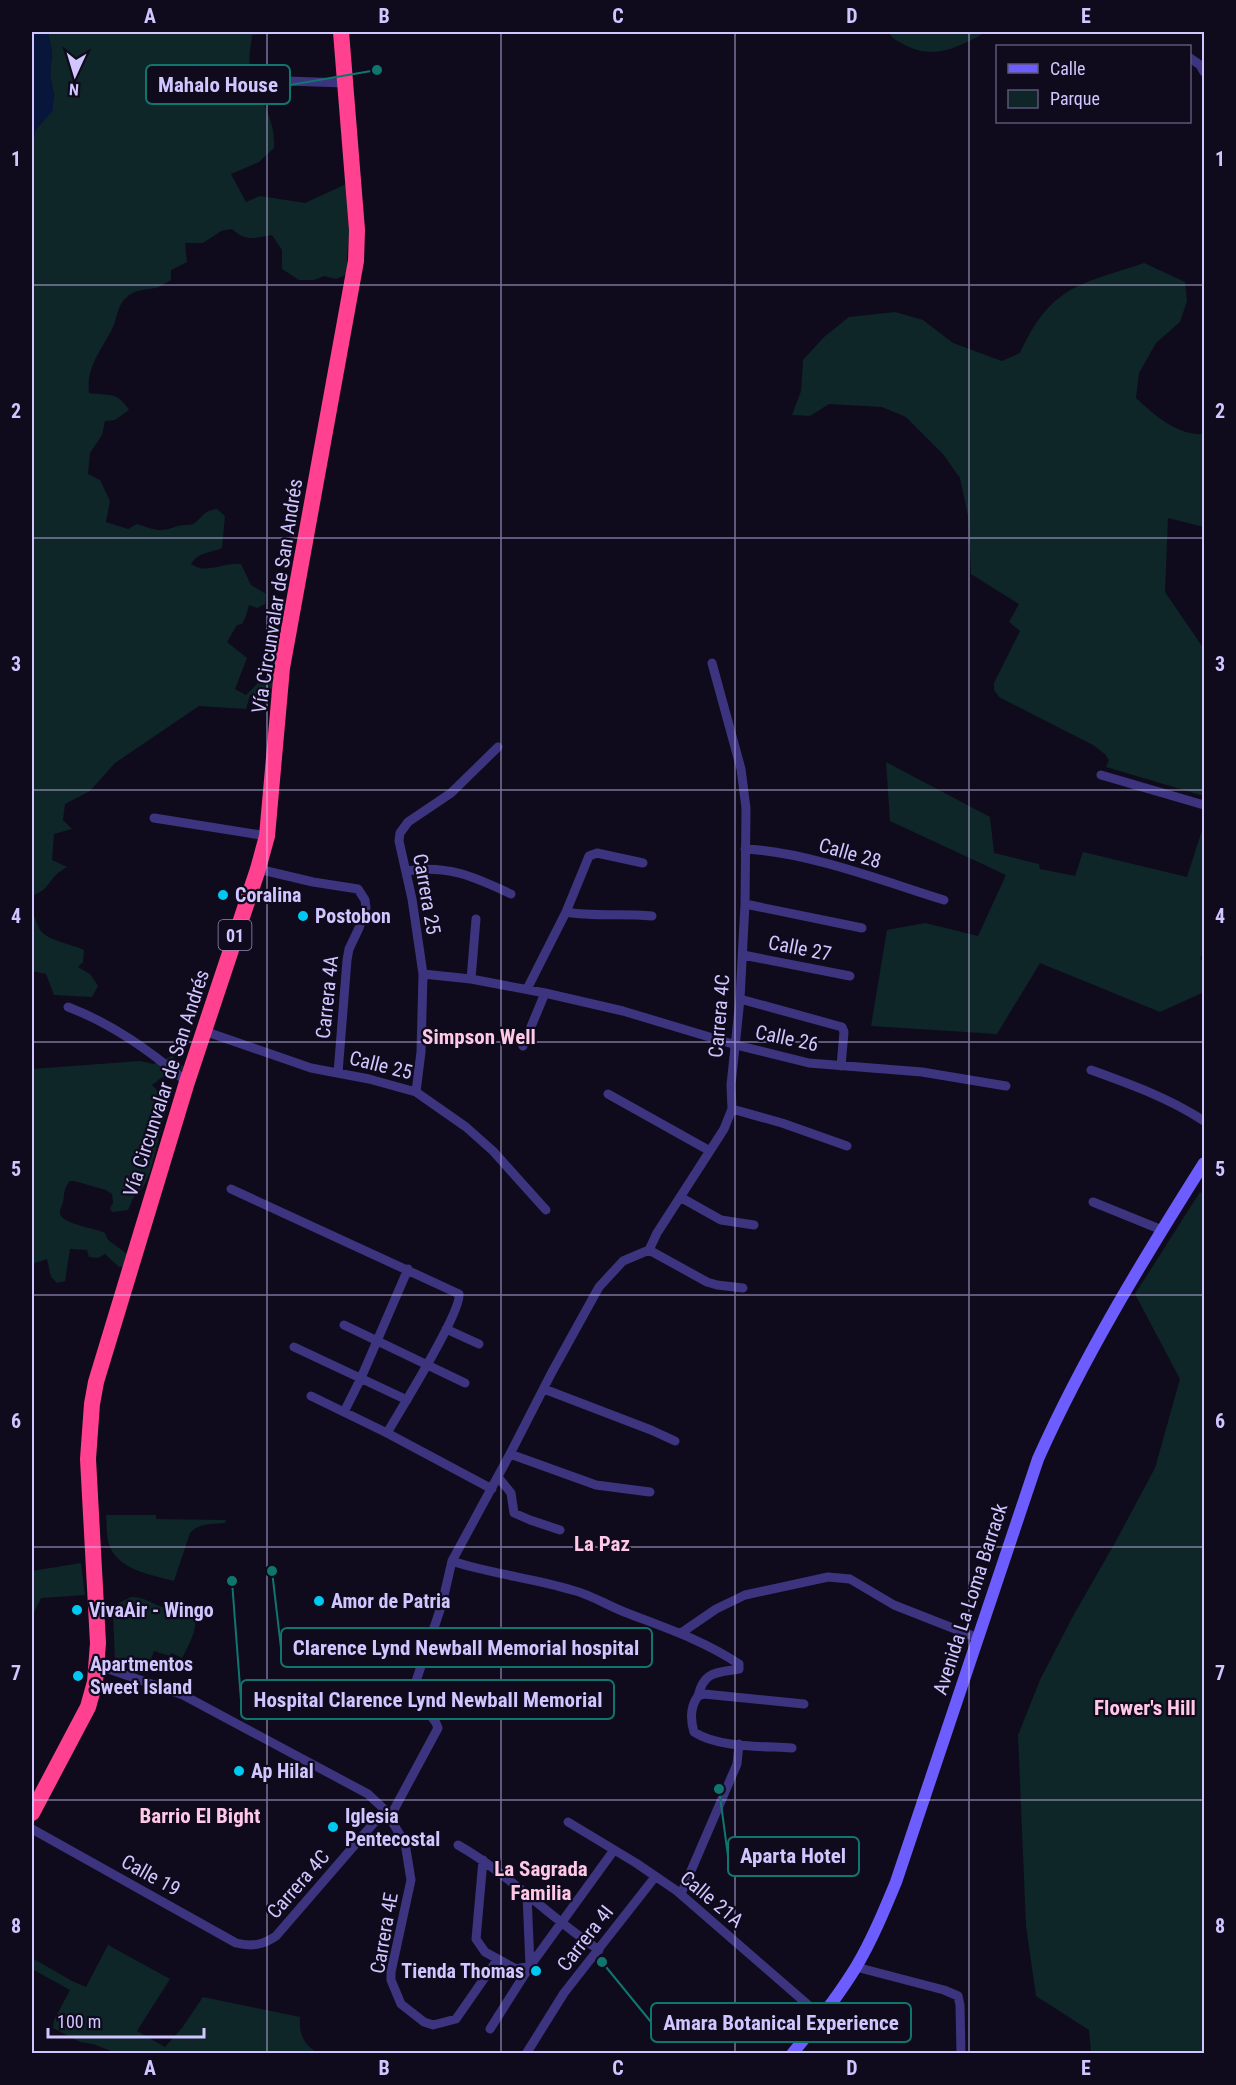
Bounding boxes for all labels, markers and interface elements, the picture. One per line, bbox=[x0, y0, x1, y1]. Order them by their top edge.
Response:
text: A bbox=[144, 4, 156, 28]
text: B bbox=[378, 4, 390, 28]
text: C bbox=[612, 4, 624, 28]
text: D bbox=[846, 4, 858, 28]
text: E bbox=[1081, 4, 1091, 28]
north arrow bbox=[45, 45, 105, 105]
legend bbox=[996, 45, 1191, 123]
text: Calle bbox=[1050, 58, 1086, 79]
callout: Mahalo House bbox=[146, 65, 290, 104]
text: Mahalo House bbox=[158, 73, 278, 97]
text: N bbox=[68, 80, 80, 99]
text: Parque bbox=[1050, 88, 1100, 109]
text: 1 bbox=[11, 147, 21, 171]
text: 1 bbox=[1215, 147, 1225, 171]
text: 2 bbox=[11, 399, 21, 423]
text: 2 bbox=[1215, 399, 1225, 423]
street label: Vía Circunvalar de San Andrés bbox=[247, 477, 307, 715]
text: 3 bbox=[11, 652, 21, 676]
text: 3 bbox=[1215, 652, 1225, 676]
street label: Calle 28 bbox=[816, 833, 884, 873]
street label: Carrera 25 bbox=[408, 852, 446, 937]
place label: Coralina bbox=[235, 883, 301, 907]
marker: Coralina bbox=[216, 888, 230, 902]
text: 4 bbox=[11, 904, 21, 928]
place label: Postobon bbox=[315, 904, 391, 928]
text: 4 bbox=[1215, 904, 1225, 928]
marker: Postobon bbox=[296, 909, 310, 923]
road number: 01 bbox=[218, 920, 252, 950]
street label: Calle 27 bbox=[766, 930, 834, 966]
street label: Carrera 4A bbox=[311, 954, 343, 1040]
street label: Vía Circunvalar de San Andrés bbox=[118, 967, 214, 1199]
street label: Carrera 4C bbox=[703, 973, 735, 1059]
street label: Calle 26 bbox=[753, 1020, 821, 1056]
district label: Simpson Well bbox=[422, 1025, 536, 1049]
street label: Calle 25 bbox=[347, 1046, 415, 1084]
text: 5 bbox=[11, 1157, 21, 1181]
text: 5 bbox=[1215, 1157, 1225, 1181]
text: 6 bbox=[11, 1409, 21, 1433]
text: 6 bbox=[1215, 1409, 1225, 1433]
street label: Avenida La Loma Barrack bbox=[928, 1500, 1012, 1698]
district label: La Paz bbox=[574, 1532, 630, 1556]
place label: Amor de Patria bbox=[331, 1589, 451, 1613]
marker: Amor de Patria bbox=[312, 1594, 326, 1608]
place label: VivaAir - Wingo bbox=[89, 1598, 214, 1622]
marker: VivaAir - Wingo bbox=[70, 1603, 84, 1617]
callout: Clarence Lynd Newball Memorial hospital bbox=[281, 1628, 652, 1667]
text: Clarence Lynd Newball Memorial hospital bbox=[293, 1636, 639, 1660]
place label: Apartmentos Sweet Island bbox=[90, 1652, 193, 1699]
text: 7 bbox=[11, 1661, 21, 1685]
text: 7 bbox=[1215, 1661, 1225, 1685]
marker: Apartmentos Sweet Island bbox=[71, 1669, 85, 1683]
callout: Hospital Clarence Lynd Newball Memorial bbox=[241, 1680, 614, 1719]
text: Hospital Clarence Lynd Newball Memorial bbox=[254, 1688, 602, 1712]
district label: Flower's Hill bbox=[1094, 1696, 1196, 1720]
place label: Ap Hilal bbox=[251, 1759, 314, 1783]
marker: Ap Hilal bbox=[232, 1764, 246, 1778]
district label: Barrio El Bight bbox=[139, 1804, 261, 1828]
place label: Iglesia Pentecostal bbox=[345, 1804, 440, 1851]
marker: Iglesia Pentecostal bbox=[326, 1820, 340, 1834]
callout: Aparta Hotel bbox=[728, 1837, 859, 1876]
text: Aparta Hotel bbox=[740, 1844, 846, 1868]
street label: Carrera 4C bbox=[262, 1845, 334, 1923]
street label: Calle 19 bbox=[117, 1849, 185, 1901]
district label: La Sagrada Familia bbox=[494, 1857, 588, 1905]
street label: Calle 21A bbox=[675, 1866, 749, 1933]
street label: Carrera 4E bbox=[365, 1890, 403, 1975]
street label: Carrera 4I bbox=[552, 1900, 618, 1976]
text: 8 bbox=[11, 1914, 21, 1938]
text: 8 bbox=[1215, 1914, 1225, 1938]
place label: Tienda Thomas bbox=[401, 1959, 524, 1983]
marker: Tienda Thomas bbox=[529, 1964, 543, 1978]
scale bar bbox=[48, 2001, 204, 2039]
callout: Amara Botanical Experience bbox=[651, 2003, 911, 2042]
text: 100 m bbox=[57, 2011, 101, 2032]
text: Amara Botanical Experience bbox=[663, 2011, 899, 2035]
text: A bbox=[144, 2056, 156, 2080]
text: B bbox=[378, 2056, 390, 2080]
text: C bbox=[612, 2056, 624, 2080]
text: D bbox=[846, 2056, 858, 2080]
text: E bbox=[1081, 2056, 1091, 2080]

